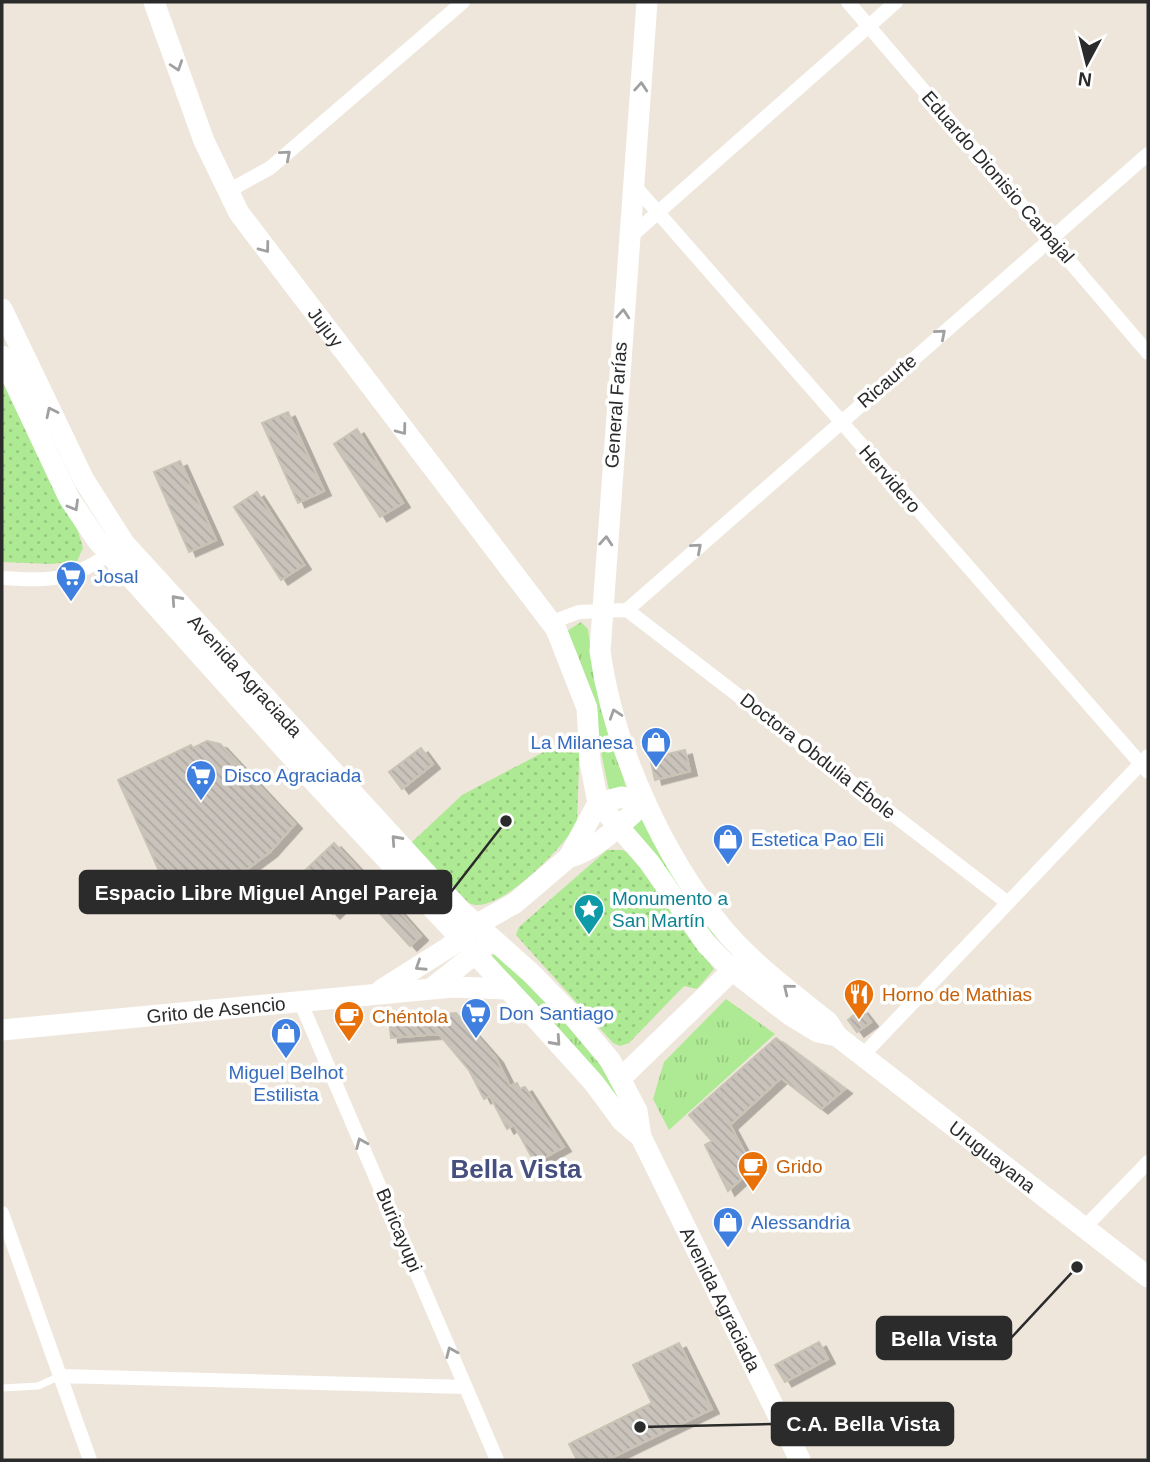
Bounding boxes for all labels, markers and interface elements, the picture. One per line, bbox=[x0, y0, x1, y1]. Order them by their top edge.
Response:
north arrow bbox=[1052, 28, 1122, 98]
one-way arrow bbox=[169, 60, 183, 72]
text: N bbox=[1077, 68, 1093, 91]
one-way arrow bbox=[633, 82, 648, 93]
street label: Eduardo Dionisio Carbajal bbox=[918, 87, 1078, 267]
one-way arrow bbox=[277, 151, 290, 163]
one-way arrow bbox=[257, 241, 270, 253]
street label: Jujuy bbox=[304, 303, 348, 351]
one-way arrow bbox=[615, 308, 630, 319]
one-way arrow bbox=[933, 330, 946, 342]
street label: General Farías bbox=[601, 341, 631, 469]
street label: Ricaurte bbox=[853, 350, 921, 412]
one-way arrow bbox=[45, 407, 59, 419]
one-way arrow bbox=[394, 422, 407, 435]
street label: Hervidero bbox=[855, 441, 925, 517]
one-way arrow bbox=[66, 498, 79, 511]
one-way arrow bbox=[598, 535, 613, 546]
one-way arrow bbox=[688, 544, 701, 556]
supermarket icon: Josal bbox=[54, 559, 88, 603]
place label: Josal bbox=[94, 566, 138, 587]
one-way arrow bbox=[172, 595, 184, 608]
street label: Avenida Agraciada bbox=[184, 610, 307, 741]
street label: Doctora Obdulia Ébole bbox=[736, 689, 900, 823]
one-way arrow bbox=[609, 708, 623, 721]
shop icon: La Milanesa bbox=[639, 725, 673, 769]
place label: La Milanesa bbox=[531, 732, 633, 753]
supermarket icon: Disco Agraciada bbox=[184, 758, 218, 802]
place label: Disco Agraciada bbox=[224, 765, 362, 786]
shop icon: Estetica Pao Eli bbox=[711, 822, 745, 866]
place label: Estetica Pao Eli bbox=[751, 829, 884, 850]
one-way arrow bbox=[391, 835, 404, 848]
callout: Espacio Libre Miguel Angel Pareja bbox=[80, 871, 451, 913]
text: Espacio Libre Miguel Angel Pareja bbox=[95, 881, 437, 904]
place label: Monumento a San Martín bbox=[612, 888, 729, 931]
place icon: Monumento a San Martín bbox=[572, 892, 606, 936]
one-way arrow bbox=[414, 958, 427, 971]
restaurant icon: Horno de Mathias bbox=[842, 977, 876, 1021]
place label: Horno de Mathias bbox=[882, 984, 1032, 1005]
one-way arrow bbox=[783, 985, 795, 998]
street label: Grito de Asencio bbox=[146, 993, 286, 1027]
supermarket icon: Don Santiago bbox=[459, 996, 493, 1040]
cafe icon: Chéntola bbox=[332, 999, 366, 1043]
place label: Don Santiago bbox=[499, 1003, 614, 1024]
place label: Chéntola bbox=[372, 1006, 448, 1027]
shop icon: Miguel Belhot Estilista bbox=[269, 1016, 303, 1060]
one-way arrow bbox=[548, 1033, 560, 1046]
place label: Miguel Belhot Estilista bbox=[228, 1062, 344, 1105]
street label: Uruguayana bbox=[945, 1116, 1040, 1197]
one-way arrow bbox=[355, 1138, 369, 1151]
cafe icon: Grido bbox=[736, 1149, 770, 1193]
district label: Bella Vista bbox=[450, 1154, 582, 1184]
place label: Grido bbox=[776, 1156, 822, 1177]
street label: Buricayupi bbox=[372, 1185, 426, 1275]
shop icon: Alessandria bbox=[711, 1205, 745, 1249]
place label: Alessandria bbox=[751, 1212, 851, 1233]
street label: Avenida Agraciada bbox=[676, 1223, 765, 1375]
callout: Bella Vista bbox=[877, 1317, 1011, 1359]
text: Bella Vista bbox=[891, 1327, 997, 1350]
one-way arrow bbox=[445, 1347, 459, 1360]
callout: C.A. Bella Vista bbox=[772, 1403, 953, 1445]
text: C.A. Bella Vista bbox=[786, 1412, 940, 1435]

